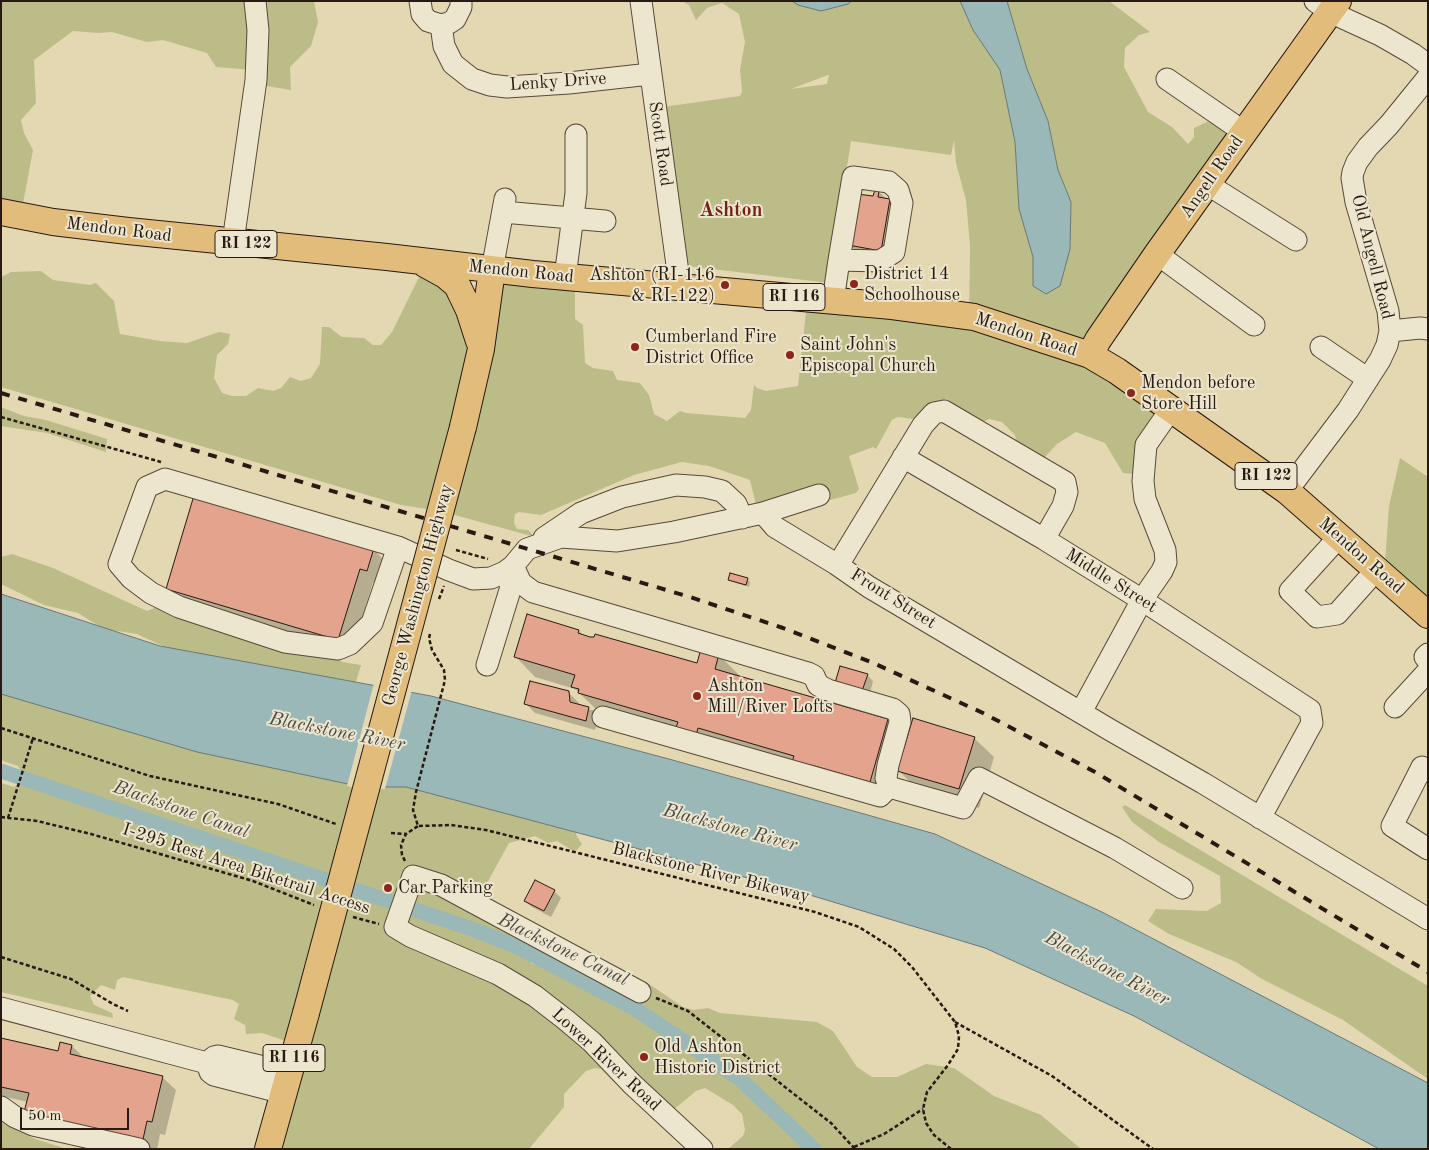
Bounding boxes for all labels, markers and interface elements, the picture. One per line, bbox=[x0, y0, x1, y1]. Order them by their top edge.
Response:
street label: Lenky Drive bbox=[509, 68, 607, 96]
street label: Scott Road bbox=[643, 100, 677, 188]
street label: Angell Road bbox=[1176, 131, 1248, 223]
street label: Old Angell Road bbox=[1346, 192, 1398, 322]
district label: Ashton bbox=[699, 199, 763, 223]
street label: Mendon Road bbox=[65, 213, 173, 247]
road number: RI 122 bbox=[215, 230, 277, 258]
street label: Mendon Road bbox=[467, 256, 575, 288]
place label: District 14 Schoolhouse bbox=[864, 263, 960, 306]
place label: Ashton (RI-116 & RI-122) bbox=[589, 264, 715, 306]
marker: District 14 Schoolhouse bbox=[848, 278, 860, 290]
marker: Ashton (RI-116 & RI-122) bbox=[719, 279, 731, 291]
road number: RI 116 bbox=[763, 284, 825, 310]
street label: Mendon Road bbox=[972, 308, 1080, 362]
place label: Cumberland Fire District Office bbox=[645, 326, 776, 368]
place label: Saint John's Episcopal Church bbox=[800, 334, 936, 376]
marker: Cumberland Fire District Office bbox=[629, 341, 641, 353]
marker: Saint John's Episcopal Church bbox=[784, 349, 796, 361]
place label: Mendon before Store Hill bbox=[1141, 372, 1255, 414]
marker: Mendon before Store Hill bbox=[1125, 387, 1137, 399]
road number: RI 122 bbox=[1235, 462, 1297, 490]
street label: George Washington Highway bbox=[378, 481, 458, 709]
street label: Mendon Road bbox=[1314, 513, 1408, 599]
street label: Middle Street bbox=[1061, 544, 1161, 618]
street label: Front Street bbox=[846, 564, 940, 634]
place label: Ashton Mill/River Lofts bbox=[707, 675, 833, 718]
marker: Ashton Mill/River Lofts bbox=[691, 690, 703, 702]
water label: Blackstone River bbox=[267, 708, 407, 756]
water label: Blackstone Canal bbox=[110, 776, 252, 844]
water label: Blackstone River bbox=[660, 799, 800, 857]
street label: I-295 Rest Area Biketrail Access bbox=[119, 819, 373, 919]
street label: Blackstone River Bikeway bbox=[610, 838, 812, 908]
place label: Car Parking bbox=[398, 877, 493, 899]
marker: Car Parking bbox=[382, 882, 394, 894]
water label: Blackstone Canal bbox=[494, 909, 632, 991]
water label: Blackstone River bbox=[1041, 927, 1173, 1011]
street label: Lower River Road bbox=[547, 1004, 665, 1116]
place label: Old Ashton Historic District bbox=[654, 1036, 781, 1078]
road number: RI 116 bbox=[263, 1044, 325, 1072]
marker: Old Ashton Historic District bbox=[638, 1051, 650, 1063]
scale bar bbox=[22, 1098, 131, 1130]
text: 50 m bbox=[28, 1109, 62, 1124]

